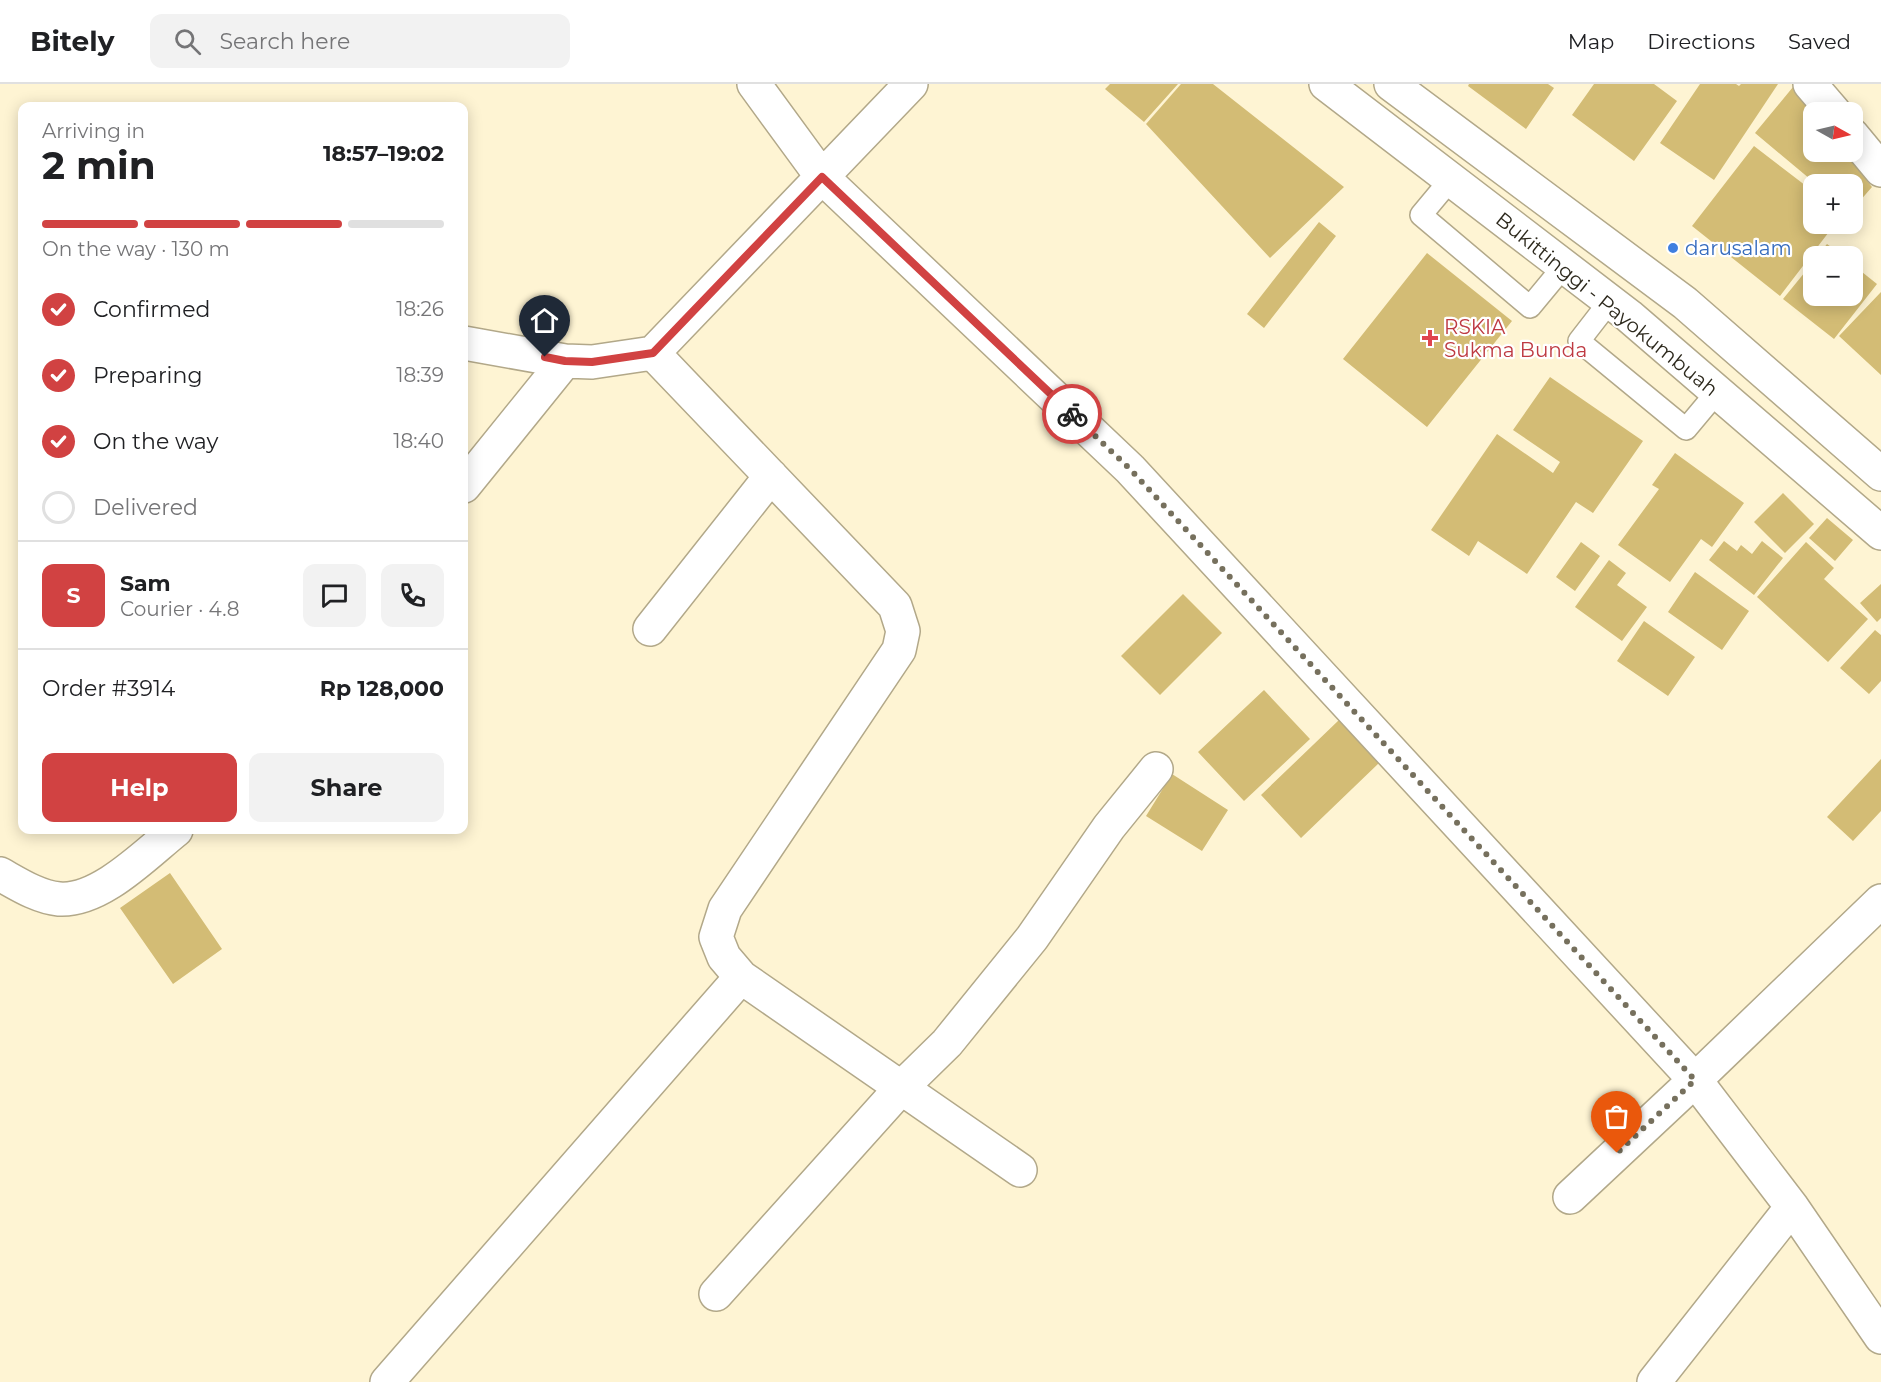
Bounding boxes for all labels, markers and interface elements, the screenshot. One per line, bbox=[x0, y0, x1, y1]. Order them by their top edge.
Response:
search box bbox=[150, 14, 570, 68]
text: Bitely bbox=[30, 24, 114, 58]
icon: search bbox=[171, 25, 204, 58]
text: Search here bbox=[219, 28, 350, 55]
text: Map bbox=[1568, 29, 1614, 54]
text: Directions bbox=[1647, 29, 1755, 54]
text: Saved bbox=[1788, 29, 1851, 54]
north arrow bbox=[1803, 102, 1863, 162]
map controls bbox=[1803, 102, 1863, 306]
text: Arriving in bbox=[42, 119, 145, 143]
text: 18:57–19:02 bbox=[323, 140, 444, 167]
text: 2 min bbox=[42, 141, 156, 189]
button: + bbox=[1803, 174, 1863, 234]
street label: Bukittinggi - Payokumbuah bbox=[1491, 207, 1723, 401]
place label: darusalam bbox=[1685, 236, 1792, 260]
text: On the way · 130 m bbox=[42, 237, 230, 261]
marker: darusalam bbox=[1666, 241, 1680, 255]
button: − bbox=[1803, 246, 1863, 306]
icon: check bbox=[42, 293, 75, 326]
pin bbox=[519, 295, 570, 357]
text: Confirmed bbox=[93, 296, 210, 323]
text: 18:26 bbox=[396, 297, 444, 321]
icon: home bbox=[528, 304, 561, 337]
place label: RSKIA Sukma Bunda bbox=[1444, 315, 1587, 362]
marker: RSKIA Sukma Bunda bbox=[1421, 329, 1439, 347]
icon: check bbox=[42, 359, 75, 392]
text: Preparing bbox=[93, 362, 202, 389]
text: 18:39 bbox=[396, 363, 444, 387]
courier bbox=[1042, 384, 1102, 444]
icon: bike bbox=[1056, 398, 1089, 431]
icon: check bbox=[42, 425, 75, 458]
text: On the way bbox=[93, 428, 218, 455]
text: 18:40 bbox=[393, 429, 444, 453]
text: Delivered bbox=[93, 494, 198, 521]
button: chat bbox=[303, 564, 366, 627]
button: phone bbox=[381, 564, 444, 627]
text: Sam bbox=[120, 570, 171, 597]
text: S bbox=[66, 582, 81, 609]
text: Courier · 4.8 bbox=[120, 597, 239, 621]
text: Order #3914 bbox=[42, 675, 175, 702]
text: Rp 128,000 bbox=[320, 675, 444, 702]
button: Help bbox=[42, 753, 237, 822]
button: Share bbox=[249, 753, 444, 822]
pin bbox=[1591, 1091, 1642, 1153]
icon: bag bbox=[1600, 1100, 1633, 1133]

